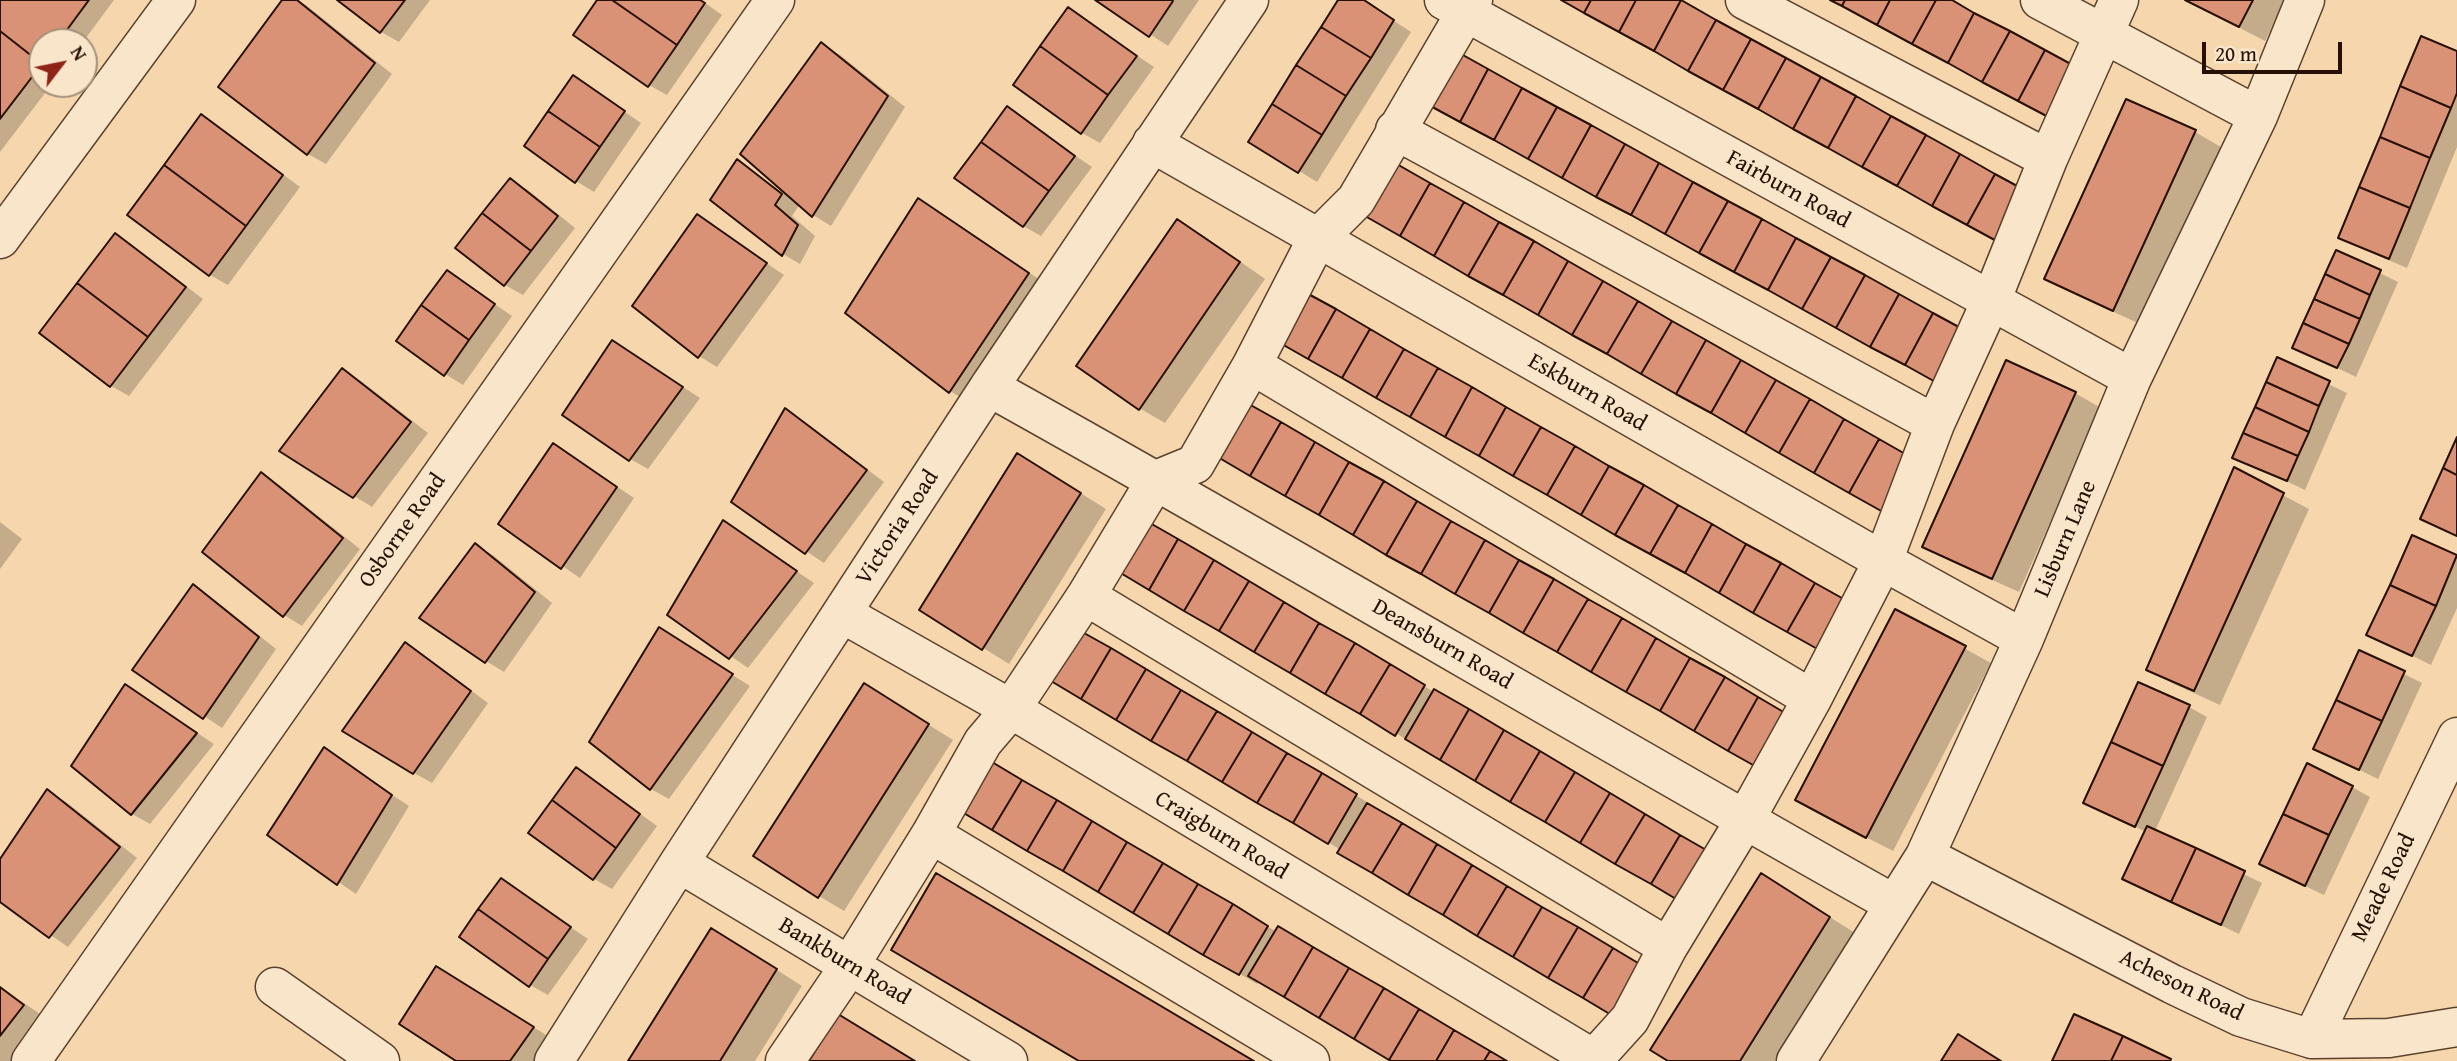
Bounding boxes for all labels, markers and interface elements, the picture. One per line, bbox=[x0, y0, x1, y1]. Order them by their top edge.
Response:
north arrow bbox=[28, 28, 98, 98]
scale bar bbox=[2205, 28, 2345, 72]
text: 20 m bbox=[2215, 38, 2257, 69]
text: N bbox=[64, 40, 94, 66]
street label: Fairburn Road bbox=[1721, 145, 1855, 235]
street label: Eskburn Road bbox=[1523, 348, 1651, 438]
street label: Victoria Road bbox=[851, 465, 945, 591]
street label: Osborne Road bbox=[354, 469, 452, 593]
street label: Lisburn Lane bbox=[2029, 476, 2103, 602]
street label: Deansburn Road bbox=[1367, 594, 1517, 696]
street label: Craigburn Road bbox=[1149, 785, 1293, 887]
street label: Meade Road bbox=[2346, 829, 2422, 947]
street label: Bankburn Road bbox=[773, 912, 915, 1012]
street label: Acheson Road bbox=[2115, 944, 2247, 1028]

